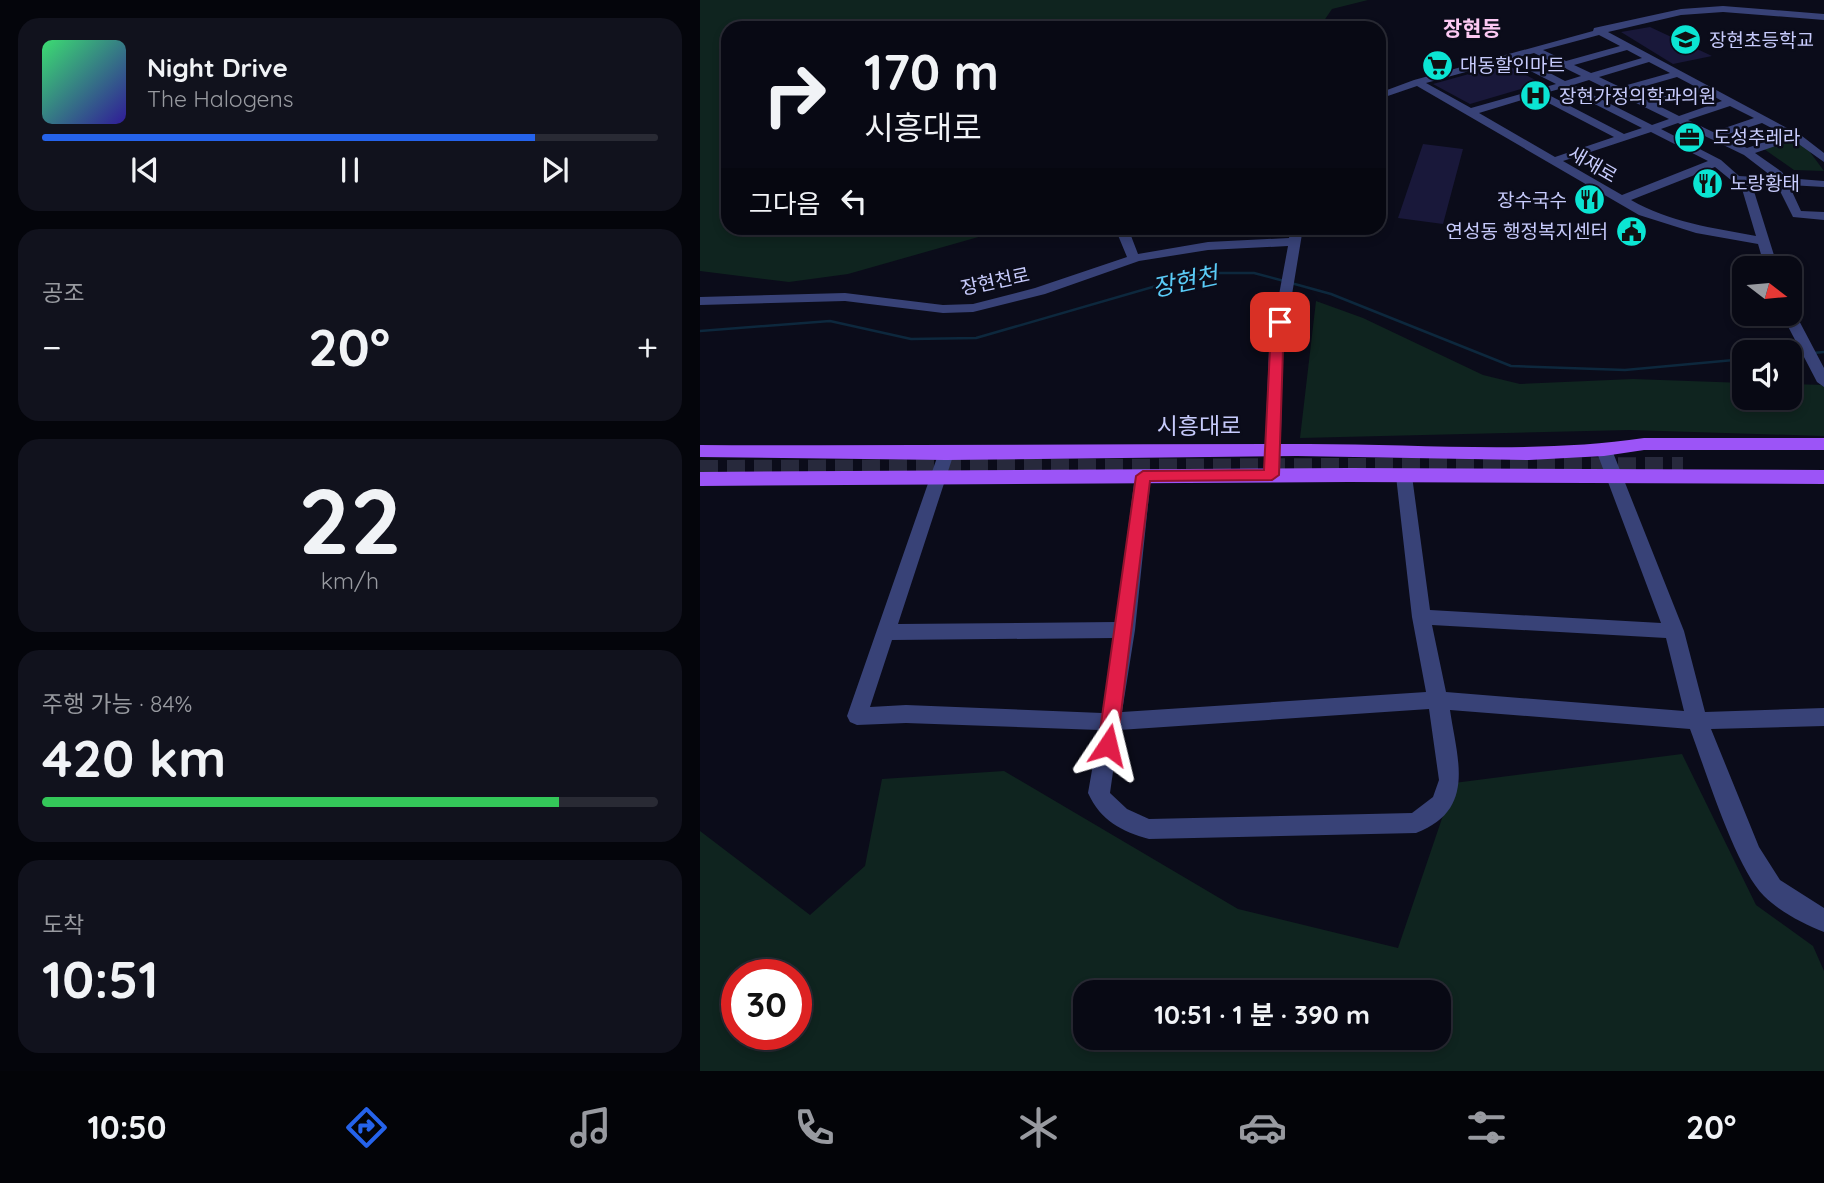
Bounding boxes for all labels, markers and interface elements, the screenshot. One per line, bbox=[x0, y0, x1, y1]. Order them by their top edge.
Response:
district label: 장현동 bbox=[1443, 15, 1501, 41]
school or university icon: 장현초등학교 bbox=[1669, 23, 1703, 57]
place label: 장현초등학교 bbox=[1709, 28, 1814, 52]
text: 170 m bbox=[864, 41, 999, 102]
supermarket icon: 대동할인마트 bbox=[1420, 48, 1454, 82]
icon: right bbox=[749, 49, 840, 140]
text: Night Drive bbox=[147, 51, 288, 84]
place label: 대동할인마트 bbox=[1460, 53, 1565, 77]
hospital icon: 장현가정의학과의원 bbox=[1519, 79, 1553, 113]
text: The Halogens bbox=[147, 84, 294, 113]
place label: 장현가정의학과의원 bbox=[1559, 84, 1716, 108]
text: 시흥대로 bbox=[864, 107, 982, 147]
office icon: 도성추레라 bbox=[1673, 120, 1707, 154]
place label: 도성추레라 bbox=[1713, 125, 1800, 149]
street label: 새재로 bbox=[1564, 140, 1622, 188]
icon: previous bbox=[126, 151, 164, 189]
icon: pause bbox=[331, 151, 369, 189]
icon: next bbox=[536, 151, 574, 189]
restaurant icon: 노랑황태 bbox=[1690, 166, 1724, 200]
place label: 노랑황태 bbox=[1730, 171, 1800, 195]
icon: left bbox=[835, 182, 873, 220]
restaurant icon: 장수국수 bbox=[1573, 183, 1607, 217]
text: 그다음 bbox=[749, 187, 821, 220]
place label: 장수국수 bbox=[1497, 188, 1567, 212]
public building icon: 연성동 행정복지센터 bbox=[1614, 214, 1648, 248]
place label: 연성동 행정복지센터 bbox=[1445, 219, 1608, 243]
north arrow bbox=[1732, 256, 1802, 326]
map controls bbox=[1732, 256, 1802, 410]
water label: 장현천 bbox=[1149, 259, 1223, 303]
street label: 장현천로 bbox=[958, 262, 1032, 300]
text: 공조 bbox=[42, 278, 84, 307]
pin bbox=[1250, 292, 1310, 352]
icon: arrive bbox=[1261, 303, 1299, 341]
text: 20° bbox=[308, 314, 390, 379]
text: − bbox=[42, 323, 62, 371]
text: + bbox=[637, 323, 658, 371]
button: sound bbox=[1732, 340, 1802, 410]
street label: 시흥대로 bbox=[1157, 411, 1241, 440]
text: 22 bbox=[298, 463, 402, 577]
text: km/h bbox=[321, 566, 379, 595]
text: 주행 가능 · 84% bbox=[42, 689, 192, 718]
position arrow bbox=[1071, 708, 1145, 782]
text: 420 km bbox=[42, 725, 226, 790]
text: 도착 bbox=[42, 910, 84, 939]
text: 10:51 bbox=[42, 946, 159, 1011]
speed limit sign: 30 bbox=[721, 959, 812, 1050]
text: 10:51 · 1 분 · 390 m bbox=[1154, 998, 1370, 1031]
icon: directions bbox=[342, 1103, 391, 1152]
icon: music bbox=[566, 1103, 615, 1152]
icon: phone bbox=[790, 1103, 839, 1152]
icon: climate bbox=[1014, 1103, 1063, 1152]
icon: car bbox=[1238, 1103, 1287, 1152]
icon: filters bbox=[1462, 1103, 1511, 1152]
text: 10:50 bbox=[88, 1107, 166, 1147]
text: 20° bbox=[1686, 1107, 1736, 1147]

